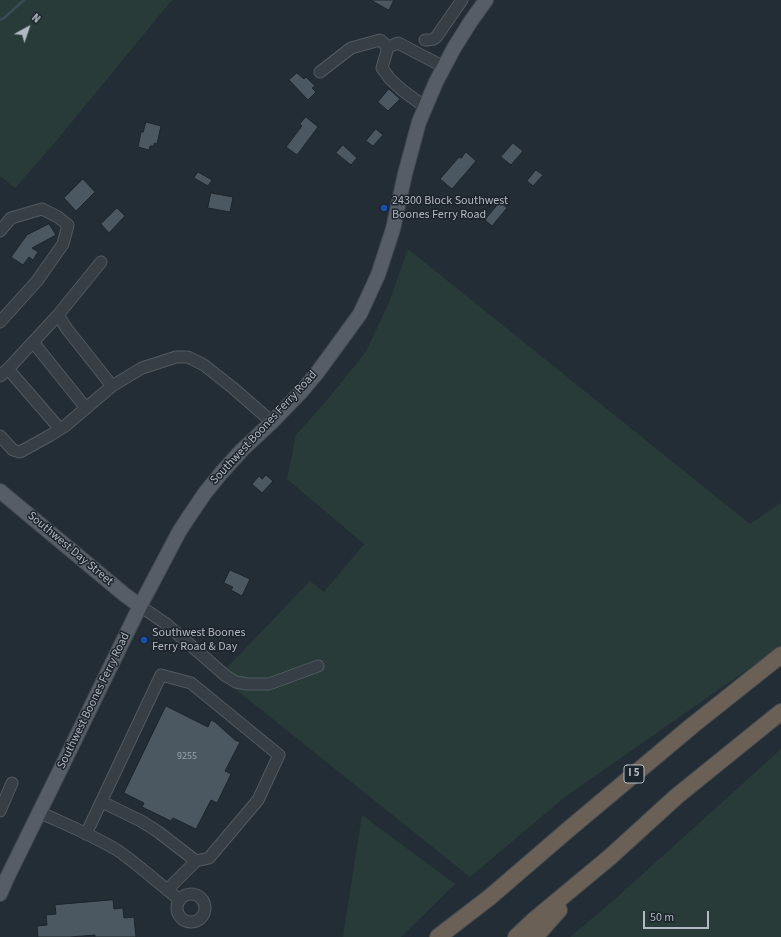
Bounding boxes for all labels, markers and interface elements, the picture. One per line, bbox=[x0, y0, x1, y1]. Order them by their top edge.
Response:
north arrow bbox=[8, 8, 48, 48]
text: N bbox=[28, 10, 44, 27]
place label: 24300 Block Southwest Boones Ferry Road bbox=[392, 194, 508, 222]
marker: 24300 Block Southwest Boones Ferry Road bbox=[379, 203, 389, 213]
street label: Southwest Boones Ferry Road bbox=[208, 368, 320, 488]
street label: Southwest Day Street bbox=[24, 509, 116, 589]
place label: Southwest Boones Ferry Road & Day bbox=[152, 626, 245, 654]
street label: Southwest Boones Ferry Road bbox=[55, 630, 133, 772]
marker: Southwest Boones Ferry Road & Day bbox=[139, 635, 149, 645]
house number: 9255 bbox=[177, 751, 197, 763]
road number: I 5 bbox=[624, 765, 644, 783]
scale bar bbox=[645, 903, 711, 929]
text: 50 m bbox=[650, 909, 674, 926]

